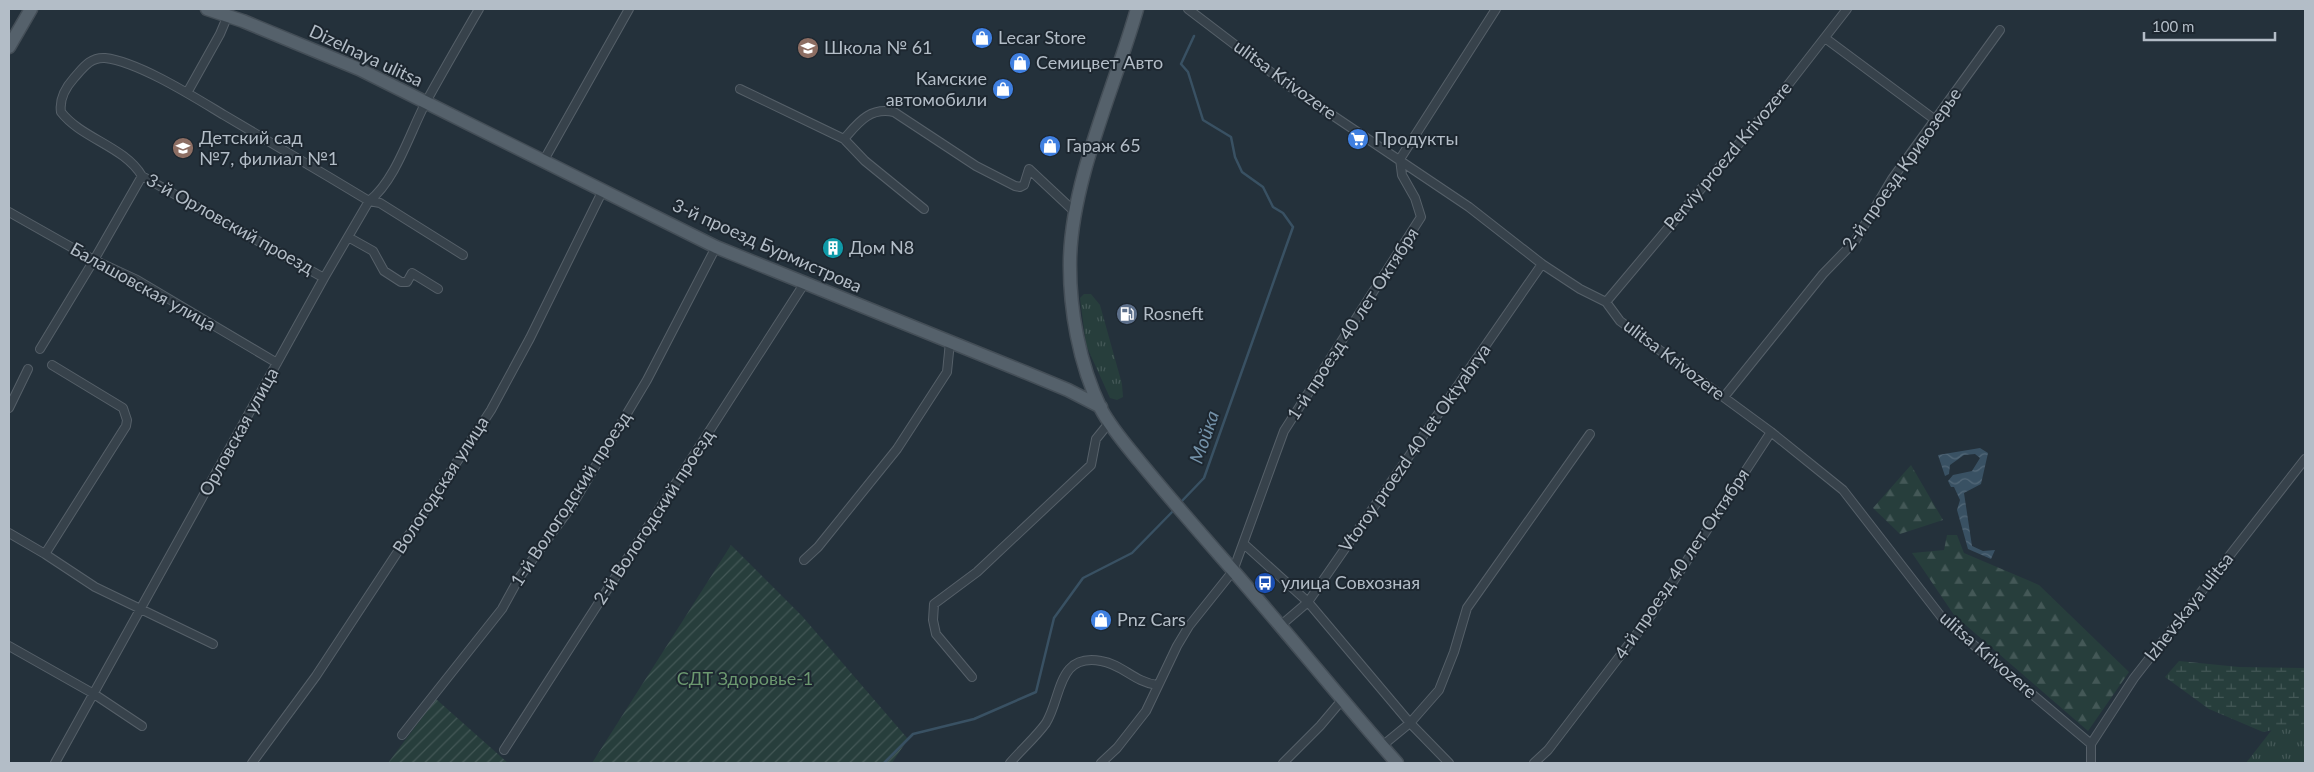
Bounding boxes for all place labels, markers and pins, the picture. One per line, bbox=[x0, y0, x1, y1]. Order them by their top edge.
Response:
shop icon: Lecar Store bbox=[970, 26, 994, 50]
place label: Lecar Store bbox=[998, 26, 1086, 48]
school or university icon: Школа № 61 bbox=[796, 36, 820, 60]
place label: Школа № 61 bbox=[824, 36, 933, 58]
shop icon: Семицвет Авто bbox=[1008, 51, 1032, 75]
place label: Семицвет Авто bbox=[1036, 51, 1163, 73]
place label: Камские автомобили bbox=[886, 67, 987, 110]
shop icon: Камские автомобили bbox=[991, 77, 1015, 101]
place label: Детский сад №7, филиал №1 bbox=[199, 126, 338, 169]
supermarket icon: Продукты bbox=[1346, 127, 1370, 151]
place label: Продукты bbox=[1374, 127, 1458, 149]
shop icon: Гараж 65 bbox=[1038, 134, 1062, 158]
place label: Гараж 65 bbox=[1066, 134, 1141, 156]
school or university icon: Детский сад №7, филиал №1 bbox=[171, 136, 195, 160]
building icon: Дом N8 bbox=[821, 236, 845, 260]
place label: Дом N8 bbox=[849, 236, 914, 258]
fuel station icon: Rosneft bbox=[1115, 302, 1139, 326]
place label: Rosneft bbox=[1143, 302, 1204, 324]
bus stop icon: улица Совхозная bbox=[1253, 571, 1277, 595]
place label: улица Совхозная bbox=[1281, 571, 1420, 593]
shop icon: Pnz Cars bbox=[1089, 608, 1113, 632]
place label: Pnz Cars bbox=[1117, 608, 1186, 630]

